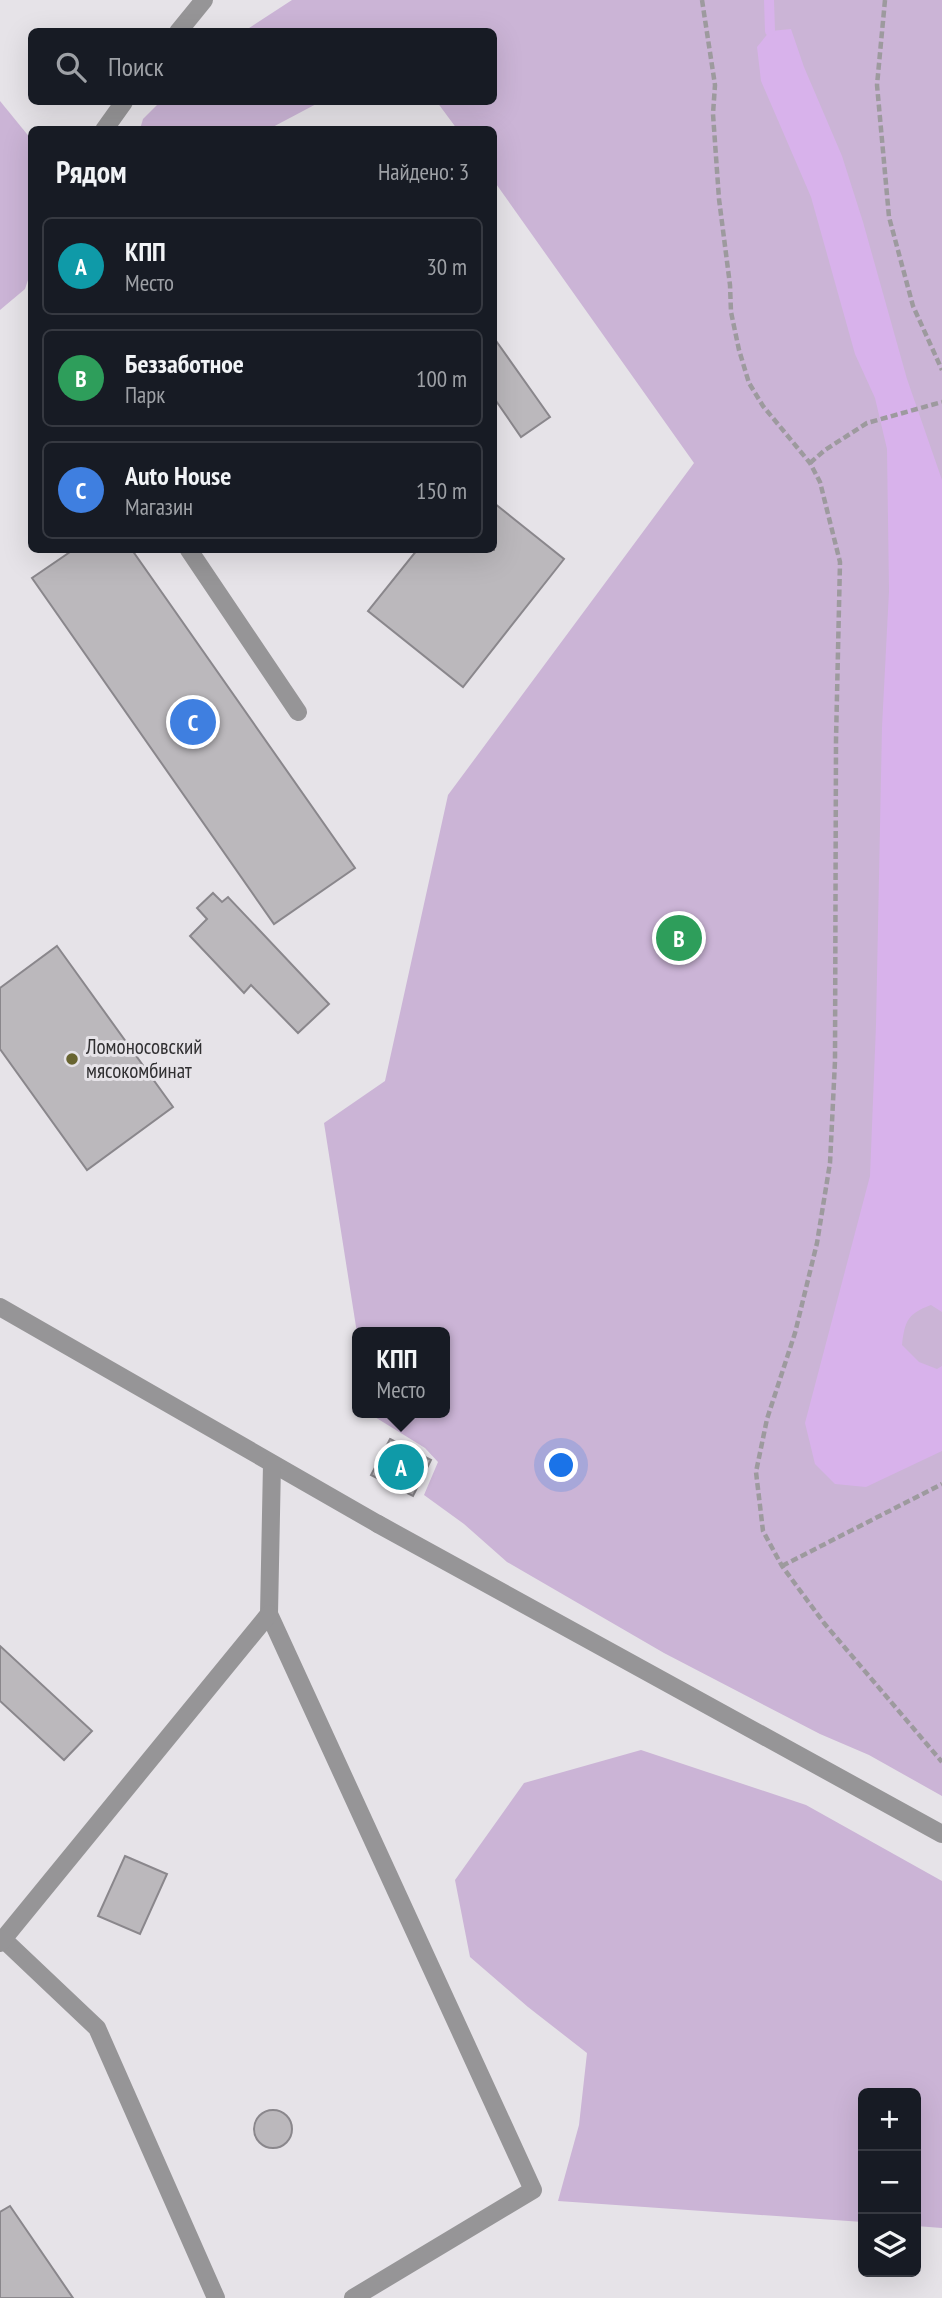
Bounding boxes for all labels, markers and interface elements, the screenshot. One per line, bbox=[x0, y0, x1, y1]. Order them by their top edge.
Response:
search box bbox=[28, 28, 497, 105]
icon: search bbox=[52, 48, 90, 86]
text: Поиск bbox=[108, 50, 164, 83]
text: Рядом bbox=[56, 152, 127, 191]
text: Найдено: 3 bbox=[378, 157, 469, 186]
text: КПП bbox=[125, 235, 166, 268]
text: A bbox=[75, 252, 87, 281]
text: 30 m bbox=[426, 252, 467, 281]
text: Место bbox=[125, 268, 174, 297]
text: Беззаботное bbox=[125, 347, 244, 380]
text: B bbox=[75, 364, 87, 393]
text: 100 m bbox=[416, 364, 467, 393]
text: Парк bbox=[125, 380, 165, 409]
text: Auto House bbox=[125, 459, 231, 492]
text: C bbox=[76, 476, 86, 505]
text: 150 m bbox=[416, 476, 467, 505]
text: Магазин bbox=[125, 492, 193, 521]
pin: C bbox=[170, 696, 216, 748]
pin: B bbox=[656, 912, 702, 964]
place label: Ломоносовский мясокомбинат bbox=[85, 1033, 203, 1084]
marker: Ломоносовский мясокомбинат bbox=[64, 1051, 80, 1067]
popup bbox=[352, 1327, 450, 1418]
text: КПП bbox=[377, 1342, 417, 1375]
text: Место bbox=[377, 1375, 425, 1404]
pin: A bbox=[378, 1441, 424, 1493]
your location bbox=[544, 1448, 578, 1482]
map controls bbox=[858, 2088, 921, 2277]
button: + bbox=[858, 2088, 921, 2151]
button: − bbox=[858, 2151, 921, 2214]
button: layers bbox=[858, 2214, 921, 2277]

